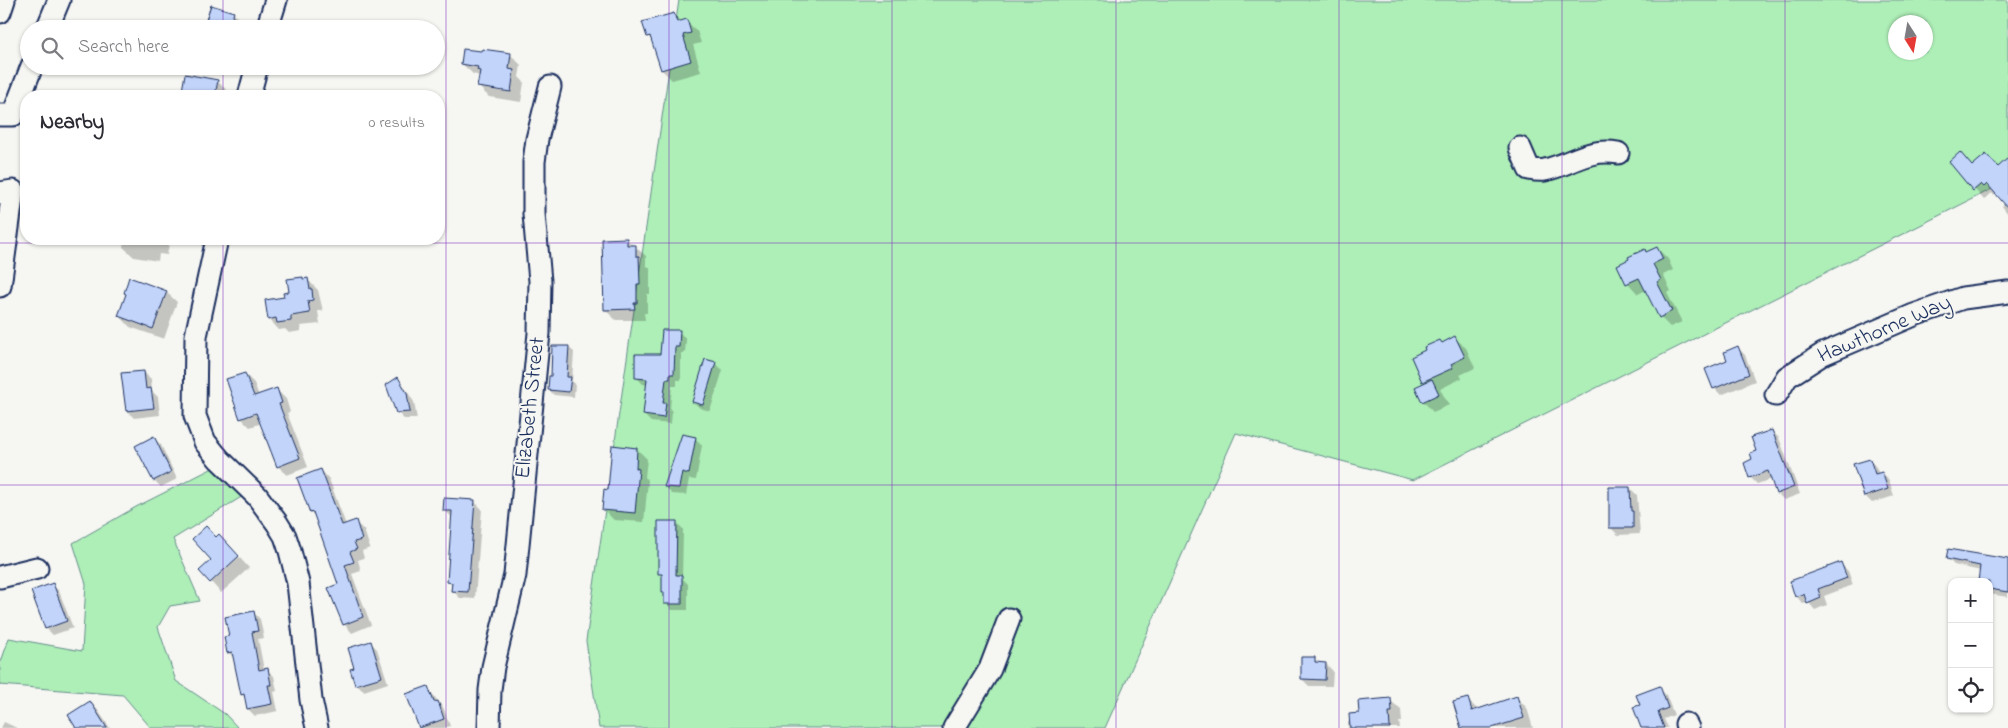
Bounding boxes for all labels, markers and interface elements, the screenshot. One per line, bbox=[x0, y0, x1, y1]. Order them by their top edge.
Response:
north arrow bbox=[1888, 15, 1933, 60]
search box bbox=[20, 20, 445, 75]
icon: search bbox=[38, 34, 66, 62]
text: Search here bbox=[78, 34, 169, 61]
text: Nearby bbox=[40, 108, 104, 138]
text: 0 results bbox=[369, 111, 425, 135]
street label: Hawthorne Way bbox=[1813, 287, 1957, 374]
street label: Elizabeth Street bbox=[508, 335, 554, 480]
map controls bbox=[1948, 578, 1993, 713]
button: + bbox=[1948, 578, 1993, 623]
button: − bbox=[1948, 623, 1993, 668]
button: locate bbox=[1948, 668, 1993, 713]

